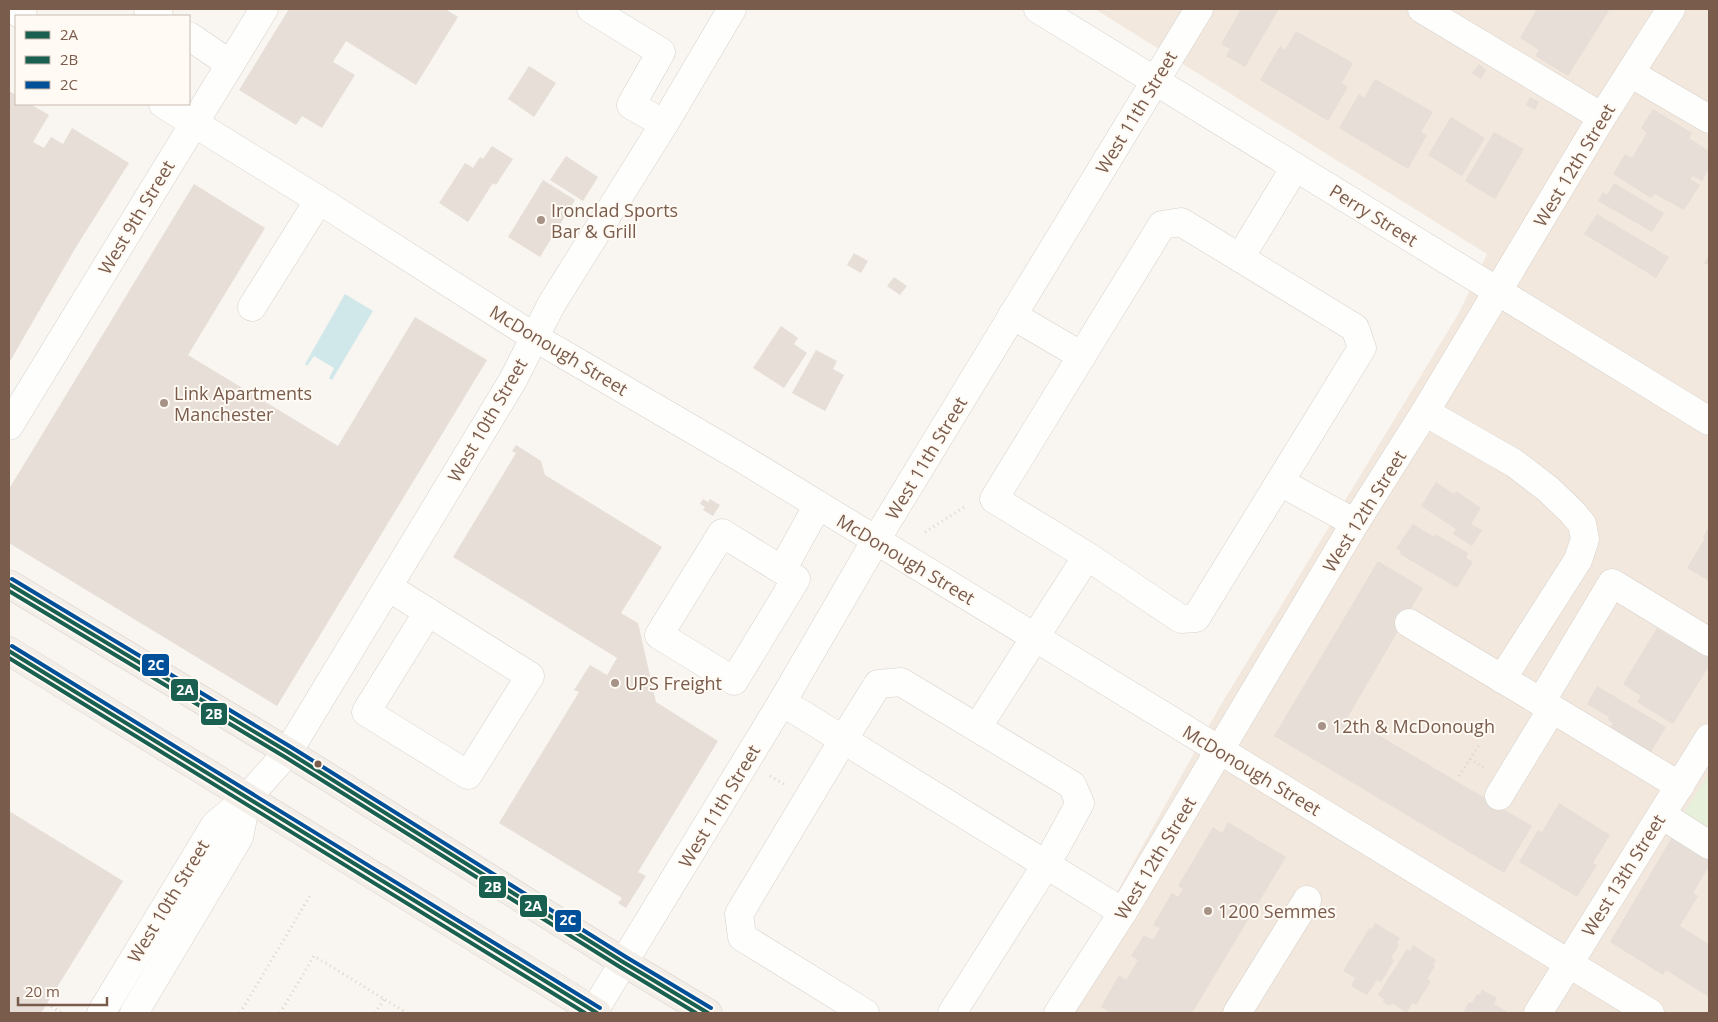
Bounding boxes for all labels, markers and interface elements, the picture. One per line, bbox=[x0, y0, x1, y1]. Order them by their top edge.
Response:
legend bbox=[15, 15, 190, 105]
text: 2A bbox=[60, 24, 79, 44]
street label: West 11th Street bbox=[1090, 46, 1182, 178]
text: 2B bbox=[60, 49, 78, 69]
text: 2C bbox=[60, 74, 78, 94]
street label: West 12th Street bbox=[1528, 99, 1620, 231]
street label: West 9th Street bbox=[92, 155, 180, 279]
street label: Perry Street bbox=[1325, 178, 1423, 252]
place label: Ironclad Sports Bar & Grill bbox=[551, 198, 678, 243]
marker: Ironclad Sports Bar & Grill bbox=[535, 214, 547, 226]
street label: McDonough Street bbox=[485, 299, 633, 401]
street label: West 10th Street bbox=[442, 354, 532, 486]
place label: Link Apartments Manchester bbox=[174, 381, 312, 426]
street label: West 11th Street bbox=[880, 392, 972, 524]
marker: Link Apartments Manchester bbox=[158, 397, 170, 409]
street label: West 12th Street bbox=[1317, 446, 1411, 576]
street label: McDonough Street bbox=[832, 508, 980, 610]
line badge: 2C bbox=[141, 653, 170, 677]
text: 2C bbox=[148, 655, 165, 674]
place label: UPS Freight bbox=[625, 671, 722, 695]
marker: UPS Freight bbox=[609, 677, 621, 689]
line badge: 2A bbox=[170, 678, 199, 702]
text: 2A bbox=[176, 680, 194, 699]
line badge: 2B bbox=[200, 702, 228, 726]
text: 2B bbox=[205, 704, 223, 723]
place label: 12th & McDonough bbox=[1332, 714, 1495, 738]
street label: McDonough Street bbox=[1178, 719, 1326, 821]
marker: 12th & McDonough bbox=[1316, 720, 1328, 732]
street label: West 11th Street bbox=[673, 740, 765, 872]
unlabelled marker bbox=[313, 759, 323, 769]
street label: West 12th Street bbox=[1109, 792, 1201, 924]
street label: West 13th Street bbox=[1576, 810, 1670, 940]
street label: West 10th Street bbox=[122, 835, 214, 967]
line badge: 2B bbox=[478, 875, 507, 899]
text: 2B bbox=[484, 877, 502, 896]
line badge: 2A bbox=[519, 894, 548, 918]
text: 2A bbox=[524, 896, 542, 915]
place label: 1200 Semmes bbox=[1218, 899, 1336, 923]
marker: 1200 Semmes bbox=[1202, 905, 1214, 917]
line badge: 2C bbox=[554, 909, 582, 933]
text: 2C bbox=[560, 910, 577, 929]
scale bar bbox=[18, 974, 106, 1006]
text: 20 m bbox=[25, 981, 60, 1001]

